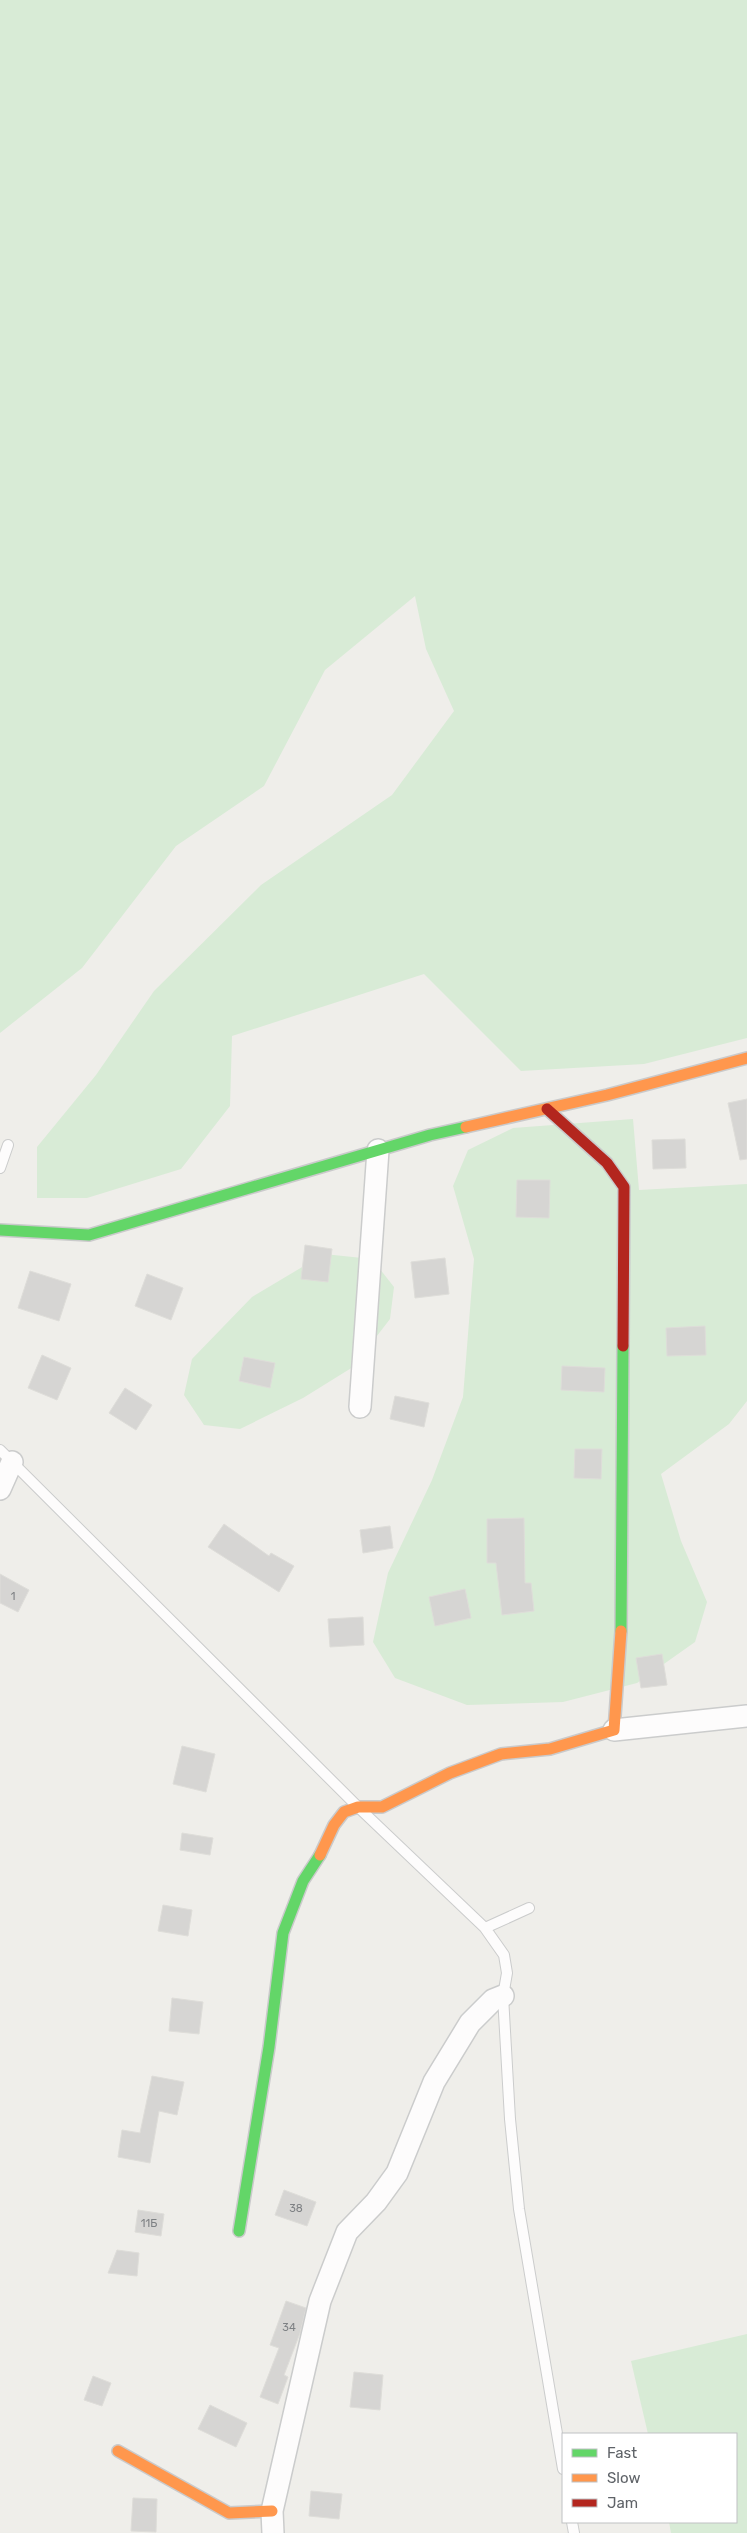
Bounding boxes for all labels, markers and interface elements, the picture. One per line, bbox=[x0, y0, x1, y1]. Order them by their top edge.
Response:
house number: 1 bbox=[11, 1590, 15, 1603]
house number: 38 bbox=[289, 2202, 303, 2215]
house number: 11Б bbox=[141, 2217, 157, 2230]
house number: 34 bbox=[282, 2321, 296, 2334]
legend bbox=[562, 2433, 737, 2523]
text: Fast bbox=[607, 2444, 637, 2462]
text: Slow bbox=[607, 2469, 640, 2487]
text: Jam bbox=[607, 2494, 638, 2512]

